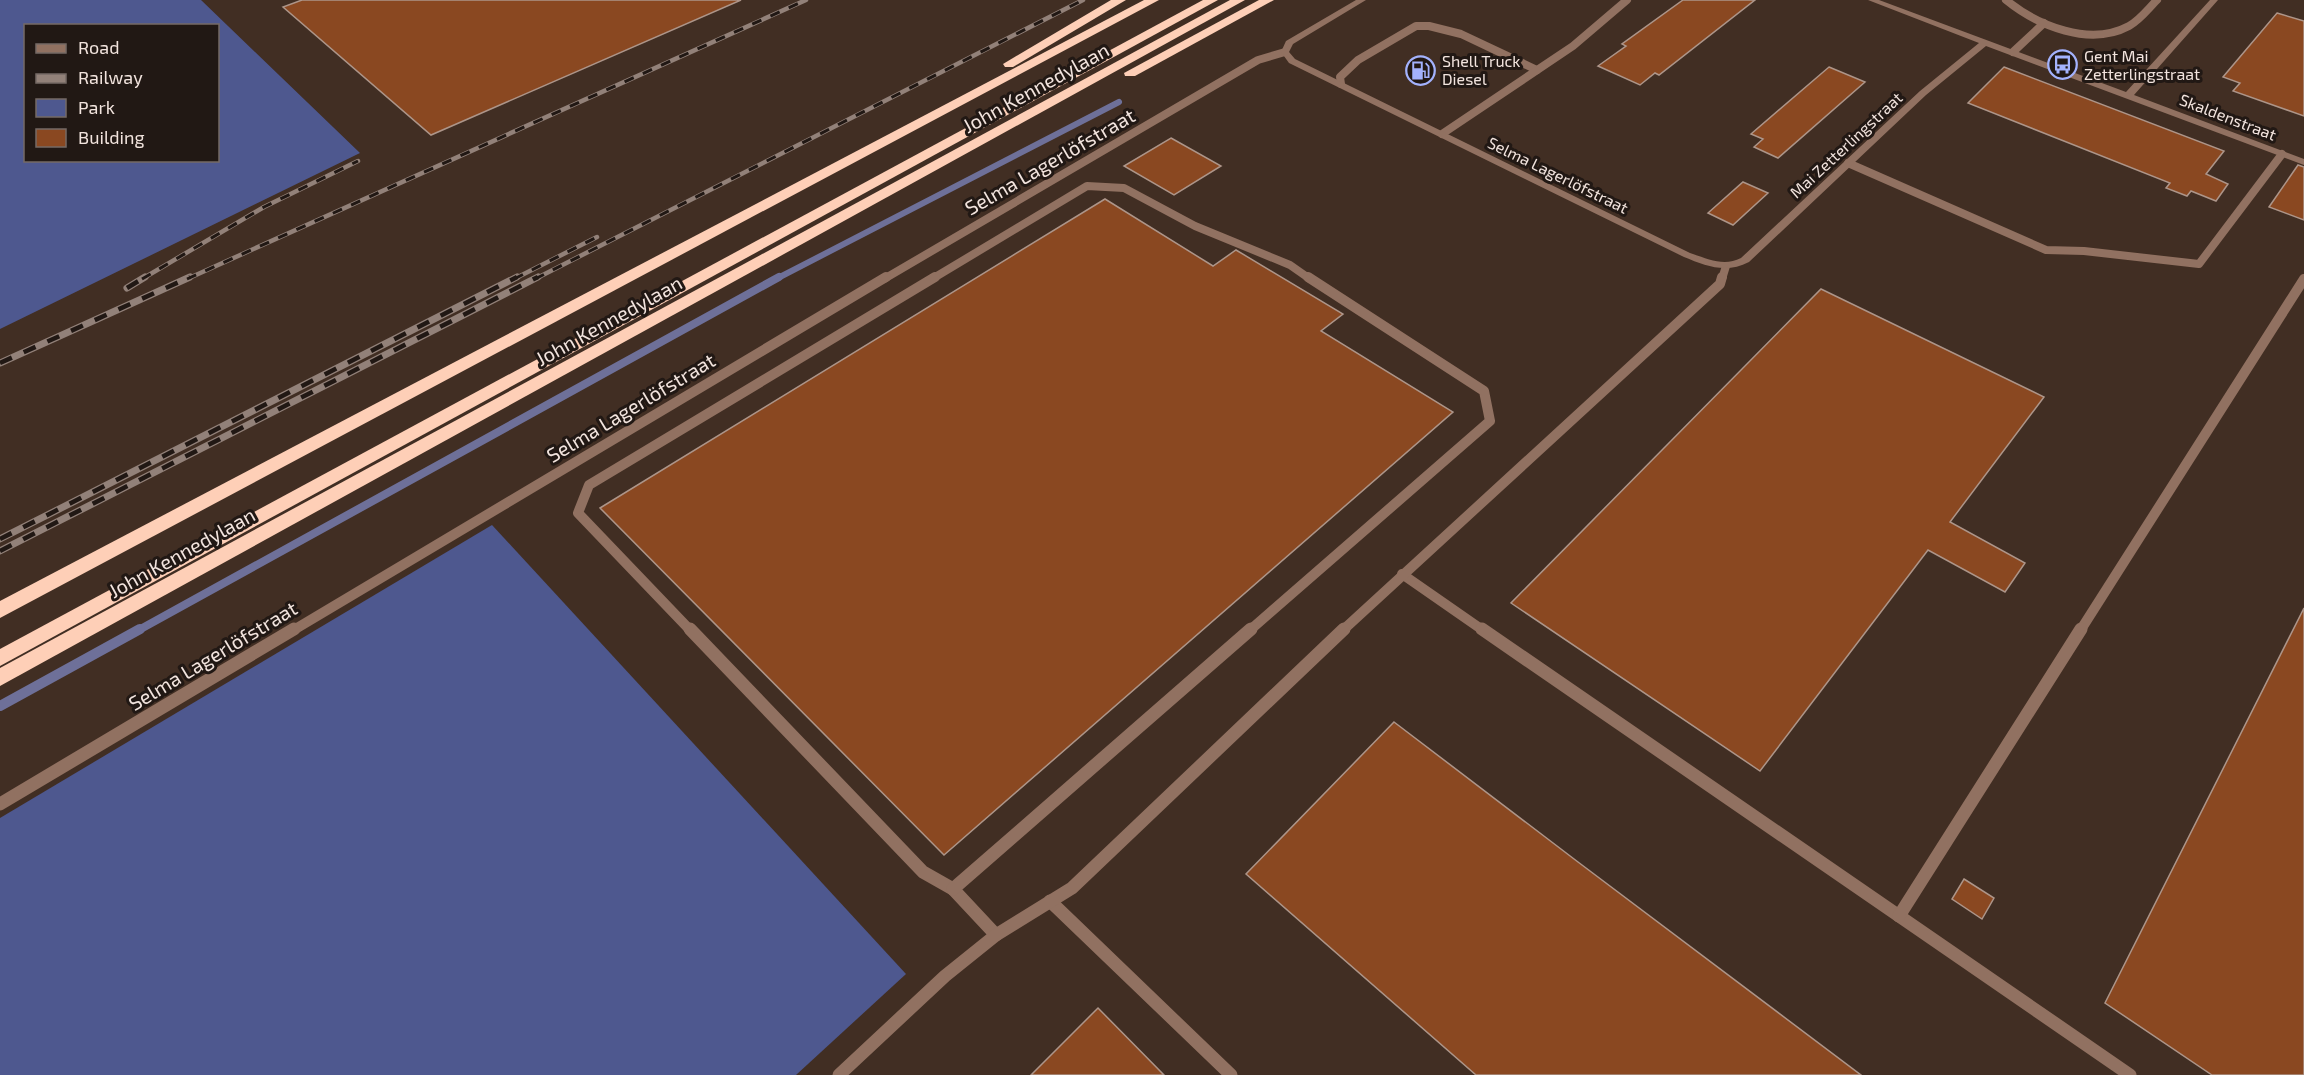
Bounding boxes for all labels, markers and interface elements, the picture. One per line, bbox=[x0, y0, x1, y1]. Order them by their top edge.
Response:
legend bbox=[24, 24, 219, 162]
text: Road bbox=[78, 36, 119, 58]
street label: John Kennedylaan bbox=[958, 37, 1113, 137]
place label: Gent Mai Zetterlingstraat bbox=[2084, 46, 2200, 83]
bus stop icon: Gent Mai Zetterlingstraat bbox=[2047, 49, 2079, 81]
place label: Shell Truck Diesel bbox=[1442, 51, 1520, 88]
fuel station icon: Shell Truck Diesel bbox=[1405, 54, 1437, 86]
text: Railway bbox=[78, 66, 143, 88]
street label: Mai Zetterlingstraat bbox=[1786, 88, 1906, 202]
street label: Skaldenstraat bbox=[2177, 89, 2279, 144]
text: Park bbox=[78, 96, 115, 118]
street label: Selma Lagerlöfstraat bbox=[960, 103, 1139, 220]
text: Building bbox=[78, 126, 145, 148]
street label: Selma Lagerlöfstraat bbox=[1485, 132, 1631, 217]
street label: John Kennedylaan bbox=[531, 270, 686, 370]
street label: Selma Lagerlöfstraat bbox=[542, 347, 719, 467]
street label: John Kennedylaan bbox=[104, 502, 259, 602]
street label: Selma Lagerlöfstraat bbox=[124, 595, 301, 715]

